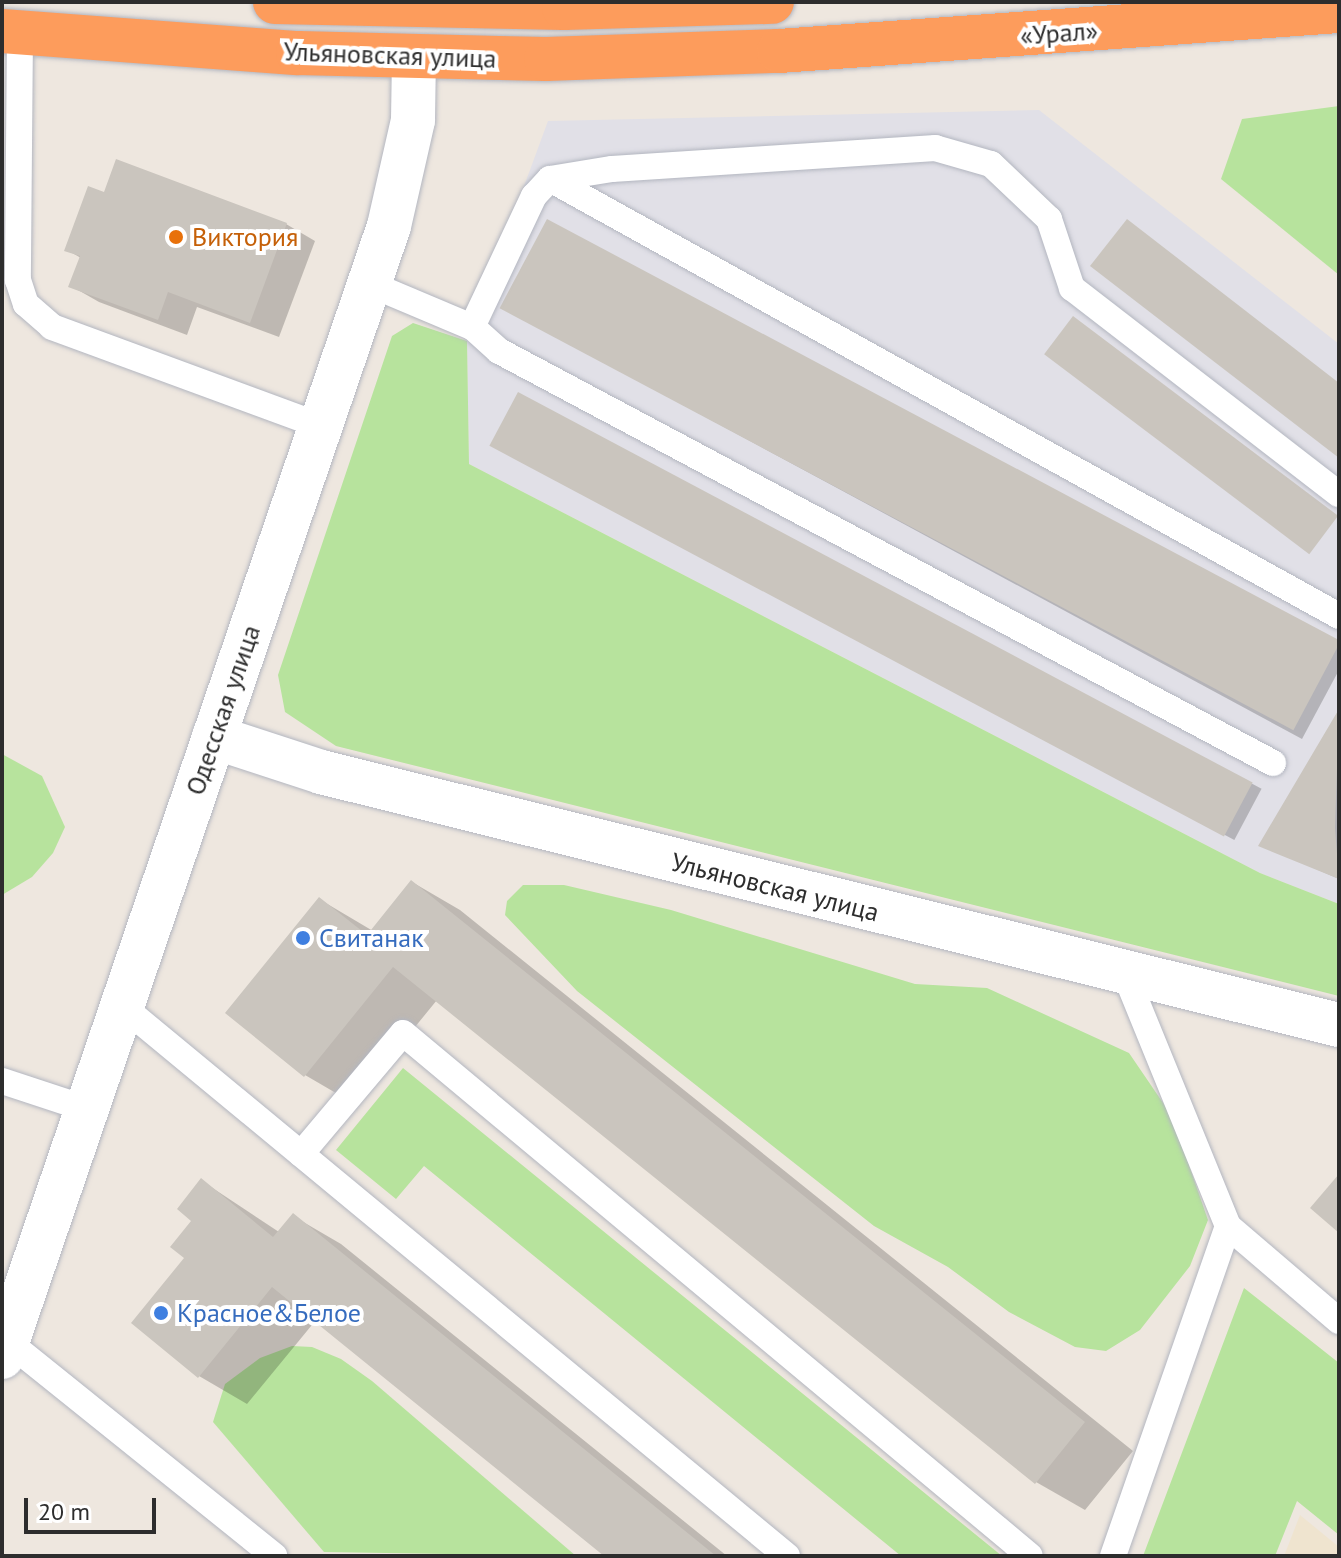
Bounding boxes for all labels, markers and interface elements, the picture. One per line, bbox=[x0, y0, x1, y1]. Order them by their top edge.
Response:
street label: «Урал» bbox=[1019, 15, 1099, 51]
street label: Ульяновская улица bbox=[283, 36, 497, 74]
place label: Виктория bbox=[192, 221, 298, 253]
marker: Виктория bbox=[167, 228, 185, 246]
street label: Одесская улица bbox=[179, 621, 267, 799]
street label: Ульяновская улица bbox=[668, 846, 882, 928]
place label: Свитанак bbox=[319, 922, 424, 954]
marker: Свитанак bbox=[294, 929, 312, 947]
place label: Красное&Белое bbox=[177, 1297, 361, 1329]
marker: Красное&Белое bbox=[152, 1304, 170, 1322]
scale bar bbox=[28, 1482, 160, 1532]
text: 20 m bbox=[38, 1496, 90, 1527]

